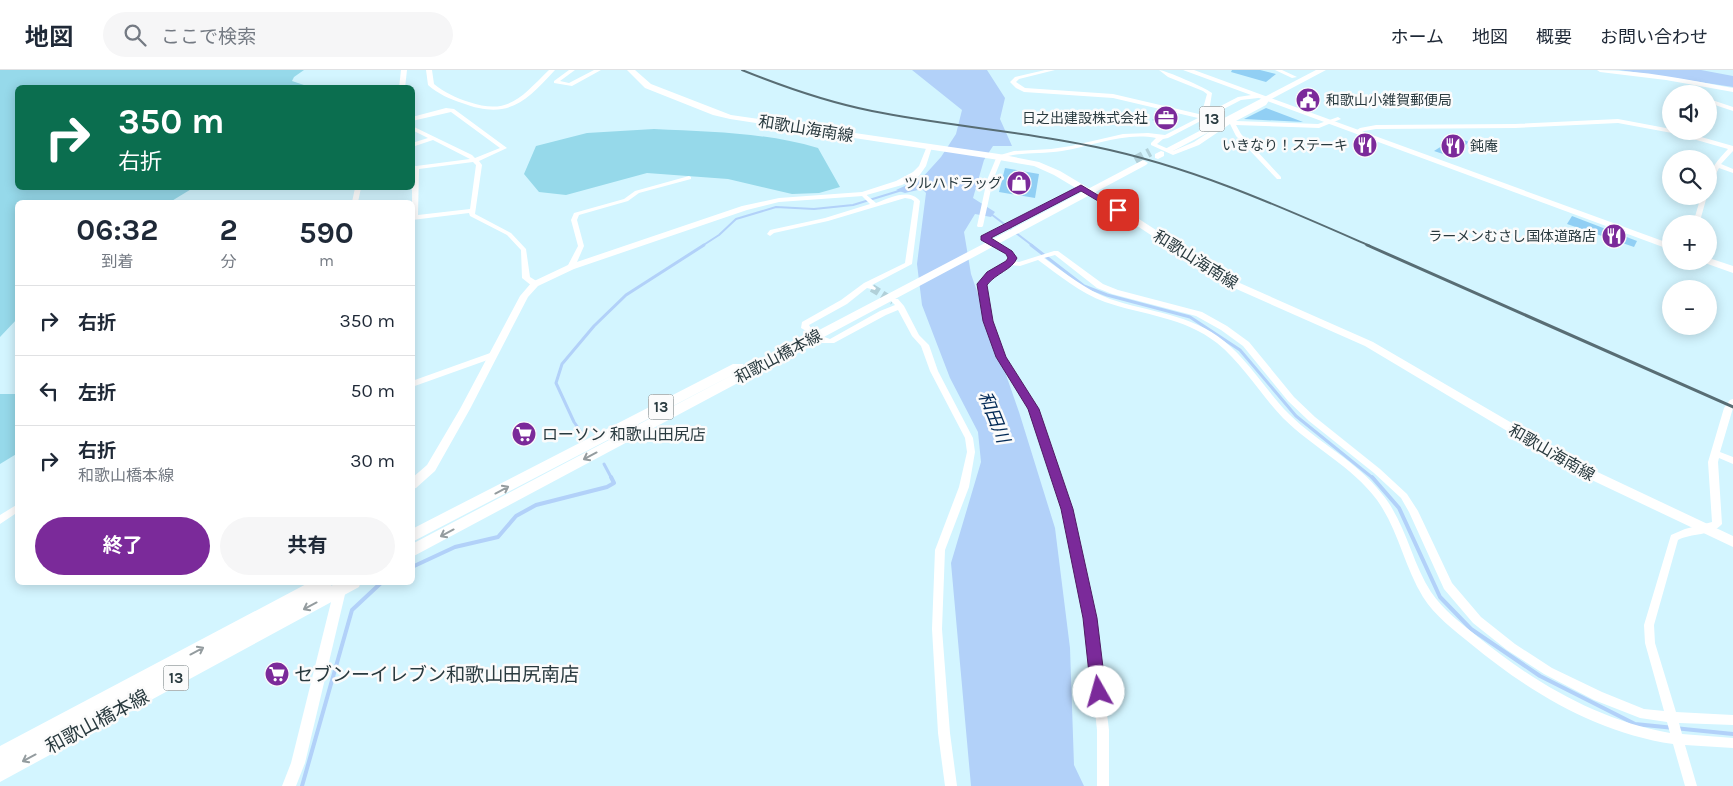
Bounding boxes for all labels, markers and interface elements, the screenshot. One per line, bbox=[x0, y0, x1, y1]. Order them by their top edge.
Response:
search box bbox=[103, 12, 453, 57]
icon: search bbox=[121, 21, 149, 49]
text: 地図 bbox=[25, 23, 73, 51]
text: ここで検索 bbox=[161, 26, 256, 48]
text: ホーム bbox=[1391, 26, 1444, 48]
text: 地図 bbox=[1472, 26, 1508, 48]
text: 概要 bbox=[1536, 26, 1572, 48]
text: お問い合わせ bbox=[1600, 26, 1708, 48]
map controls bbox=[1662, 85, 1717, 335]
button: sound bbox=[1662, 85, 1717, 140]
public building icon: 和歌山小雑賀郵便局 bbox=[1295, 87, 1321, 113]
place label: 和歌山小雑賀郵便局 bbox=[1326, 92, 1452, 109]
text: 350 m bbox=[118, 101, 224, 142]
icon: right bbox=[35, 105, 100, 170]
office icon: 日之出建設株式会社 bbox=[1153, 105, 1179, 131]
road number: 13 bbox=[1200, 106, 1224, 132]
place label: 日之出建設株式会社 bbox=[1022, 110, 1148, 127]
street label: 和歌山海南線 bbox=[757, 112, 855, 145]
restaurant icon: いきなり！ステーキ bbox=[1352, 132, 1378, 158]
restaurant icon: 鈍庵 bbox=[1440, 133, 1466, 159]
place label: いきなり！ステーキ bbox=[1222, 137, 1348, 154]
place label: 鈍庵 bbox=[1470, 138, 1498, 155]
text: 右折 bbox=[118, 149, 162, 175]
button: search bbox=[1662, 150, 1717, 205]
shop icon: ツルハドラッグ bbox=[1006, 170, 1032, 196]
place label: ツルハドラッグ bbox=[904, 175, 1002, 192]
pin bbox=[1097, 189, 1139, 231]
icon: arrive bbox=[1104, 196, 1132, 224]
text: 06:32 bbox=[76, 212, 158, 248]
text: 2 bbox=[220, 212, 238, 248]
text: 590 bbox=[299, 215, 354, 251]
button: + bbox=[1662, 215, 1717, 270]
restaurant icon: ラーメンむさし国体道路店 bbox=[1601, 223, 1627, 249]
street label: 和歌山海南線 bbox=[1150, 226, 1241, 293]
place label: ラーメンむさし国体道路店 bbox=[1429, 228, 1596, 245]
text: m bbox=[319, 251, 334, 270]
text: 到着 bbox=[101, 252, 133, 271]
text: 分 bbox=[221, 252, 237, 271]
button: − bbox=[1662, 280, 1717, 335]
icon: right bbox=[35, 307, 63, 335]
text: 350 m bbox=[339, 310, 395, 332]
text: 右折 bbox=[78, 312, 116, 334]
street label: 和歌山橋本線 bbox=[731, 326, 825, 387]
icon: left bbox=[35, 377, 63, 405]
text: 50 m bbox=[351, 380, 395, 402]
text: 左折 bbox=[78, 382, 116, 404]
water label: 和田川 bbox=[974, 388, 1015, 448]
road number: 13 bbox=[648, 394, 674, 420]
street label: 和歌山海南線 bbox=[1505, 420, 1598, 485]
supermarket icon: ローソン 和歌山田尻店 bbox=[511, 421, 537, 447]
place label: ローソン 和歌山田尻店 bbox=[542, 425, 706, 444]
text: 右折 bbox=[78, 440, 116, 462]
icon: right bbox=[35, 447, 63, 475]
text: 30 m bbox=[350, 450, 395, 472]
one-way arrow bbox=[583, 451, 598, 461]
text: 和歌山橋本線 bbox=[78, 466, 174, 485]
one-way arrow bbox=[495, 485, 510, 495]
button: 終了 bbox=[35, 517, 210, 575]
button: 共有 bbox=[220, 517, 395, 575]
one-way arrow bbox=[440, 528, 455, 538]
one-way arrow bbox=[303, 601, 318, 611]
one-way arrow bbox=[190, 646, 205, 656]
supermarket icon: セブンーイレブン和歌山田尻南店 bbox=[264, 661, 290, 687]
place label: セブンーイレブン和歌山田尻南店 bbox=[294, 664, 579, 686]
position arrow bbox=[1072, 665, 1124, 717]
road number: 13 bbox=[164, 666, 188, 690]
street label: 和歌山橋本線 bbox=[42, 685, 153, 758]
one-way arrow bbox=[21, 753, 36, 763]

